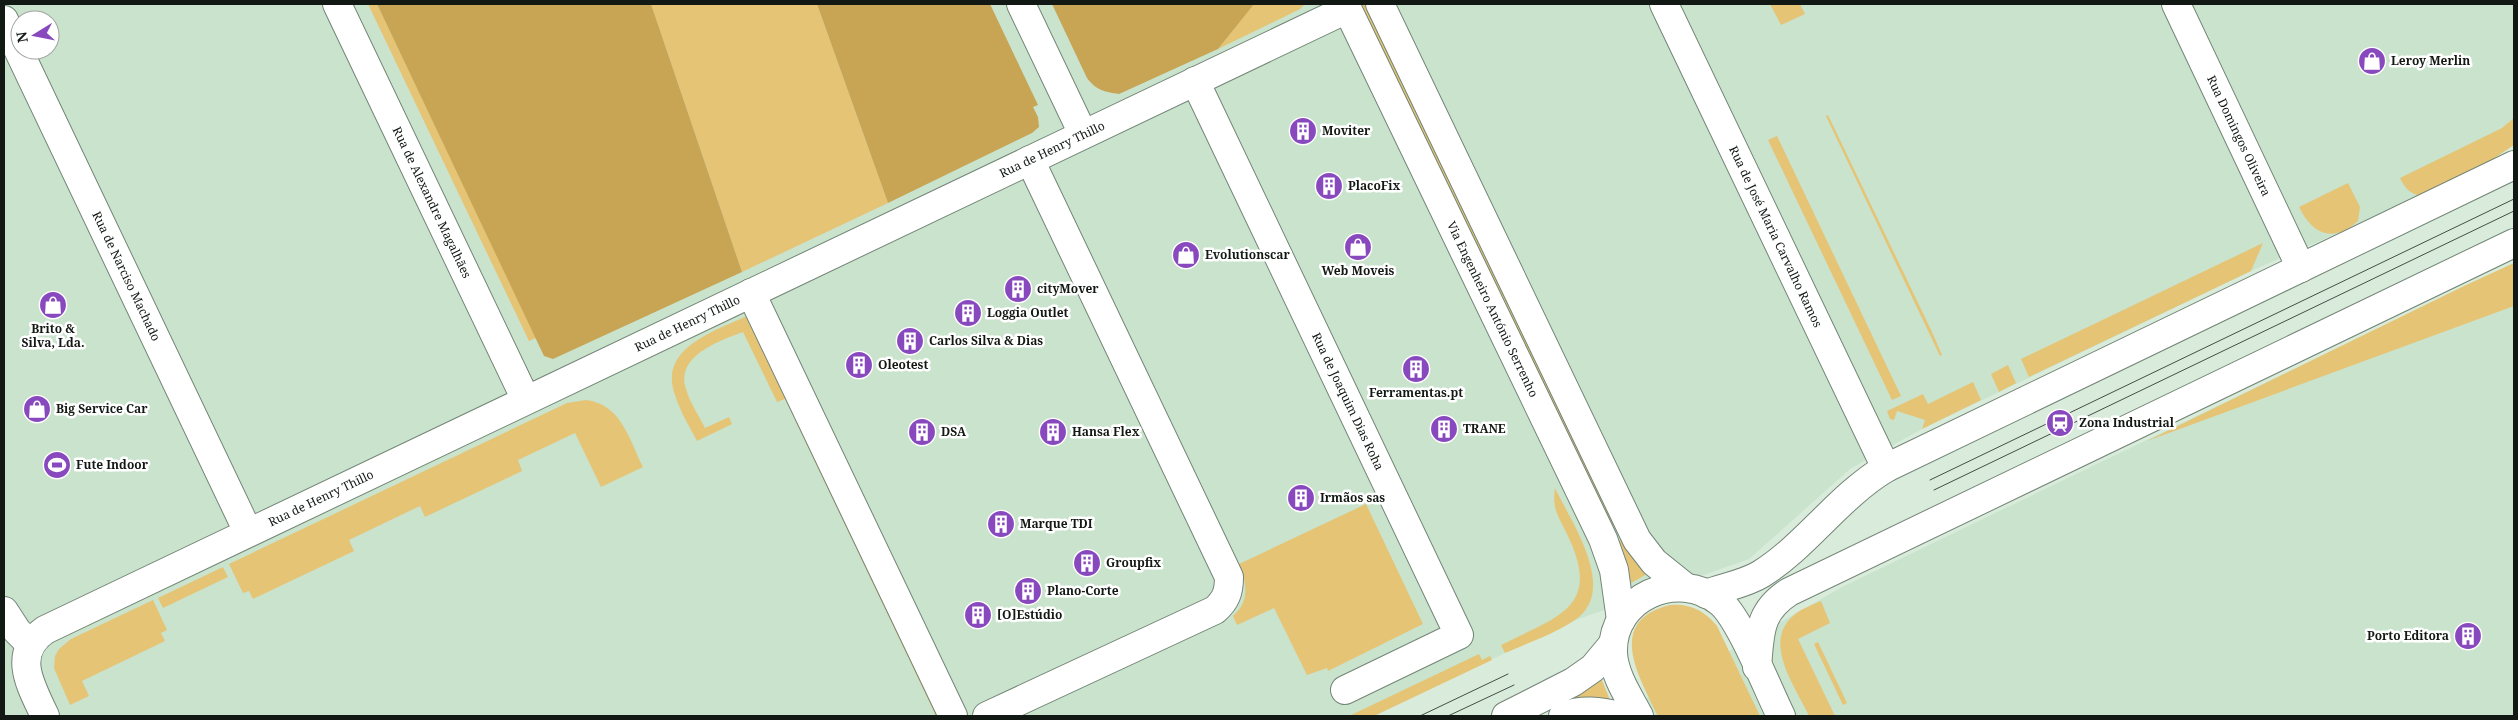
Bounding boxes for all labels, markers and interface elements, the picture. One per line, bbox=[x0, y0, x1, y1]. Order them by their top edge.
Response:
north arrow bbox=[10, 10, 60, 60]
text: N bbox=[11, 30, 32, 44]
shop icon: Leroy Merlin bbox=[2357, 46, 2387, 76]
place label: Leroy Merlin bbox=[2391, 52, 2470, 69]
street label: Rua Domingos Oliveira bbox=[2203, 73, 2275, 199]
building icon: Moviter bbox=[1288, 116, 1318, 146]
street label: Rua de Henry Thillo bbox=[996, 117, 1107, 182]
place label: Moviter bbox=[1322, 122, 1371, 139]
street label: Rua de Alexandre Magalhães bbox=[389, 124, 476, 281]
street label: Rua de José Maria Carvalho Ramos bbox=[1725, 143, 1826, 330]
building icon: PlacoFix bbox=[1314, 171, 1344, 201]
place label: PlacoFix bbox=[1348, 177, 1400, 194]
street label: Rua de Narciso Machado bbox=[88, 209, 165, 344]
street label: Via Engenheiro António Serrenho bbox=[1443, 218, 1542, 400]
shop icon: Web Moveis bbox=[1343, 232, 1373, 262]
shop icon: Evolutionscar bbox=[1171, 240, 1201, 270]
place label: Evolutionscar bbox=[1205, 246, 1290, 263]
place label: Web Moveis bbox=[1322, 262, 1395, 279]
building icon: cityMover bbox=[1003, 274, 1033, 304]
place label: cityMover bbox=[1037, 280, 1099, 297]
shop icon: Brito & Silva, Lda. bbox=[38, 290, 68, 320]
street label: Rua de Henry Thillo bbox=[632, 291, 743, 356]
building icon: Loggia Outlet bbox=[953, 298, 983, 328]
place label: Loggia Outlet bbox=[987, 304, 1069, 321]
place label: Brito & Silva, Lda. bbox=[22, 320, 84, 351]
building icon: Carlos Silva & Dias bbox=[895, 326, 925, 356]
street label: Rua de Joaquim Dias Roha bbox=[1308, 330, 1388, 473]
place label: Carlos Silva & Dias bbox=[929, 332, 1043, 349]
building icon: Oleotest bbox=[844, 350, 874, 380]
building icon: Ferramentas.pt bbox=[1401, 354, 1431, 384]
place label: Oleotest bbox=[878, 356, 928, 373]
place label: Ferramentas.pt bbox=[1369, 384, 1463, 401]
shop icon: Big Service Car bbox=[22, 394, 52, 424]
place label: Big Service Car bbox=[56, 400, 148, 417]
station icon: Zona Industrial bbox=[2045, 408, 2075, 438]
building icon: TRANE bbox=[1429, 414, 1459, 444]
place label: Zona Industrial bbox=[2079, 414, 2175, 431]
building icon: DSA bbox=[907, 417, 937, 447]
building icon: Hansa Flex bbox=[1038, 417, 1068, 447]
place label: TRANE bbox=[1463, 420, 1506, 437]
place label: DSA bbox=[941, 423, 967, 440]
place label: Hansa Flex bbox=[1072, 423, 1140, 440]
sports icon: Fute Indoor bbox=[42, 450, 72, 480]
place label: Fute Indoor bbox=[76, 456, 149, 473]
street label: Rua de Henry Thillo bbox=[265, 465, 376, 530]
building icon: Irmãos sas bbox=[1286, 483, 1316, 513]
place label: Irmãos sas bbox=[1320, 489, 1385, 506]
building icon: Marque TDI bbox=[986, 509, 1016, 539]
place label: Marque TDI bbox=[1020, 515, 1093, 532]
building icon: Groupfix bbox=[1072, 548, 1102, 578]
place label: Groupfix bbox=[1106, 554, 1161, 571]
building icon: Plano-Corte bbox=[1013, 576, 1043, 606]
place label: Plano-Corte bbox=[1047, 582, 1119, 599]
building icon: [O]Estúdio bbox=[963, 600, 993, 630]
place label: [O]Estúdio bbox=[997, 606, 1062, 623]
building icon: Porto Editora bbox=[2453, 621, 2483, 651]
place label: Porto Editora bbox=[2367, 627, 2449, 644]

